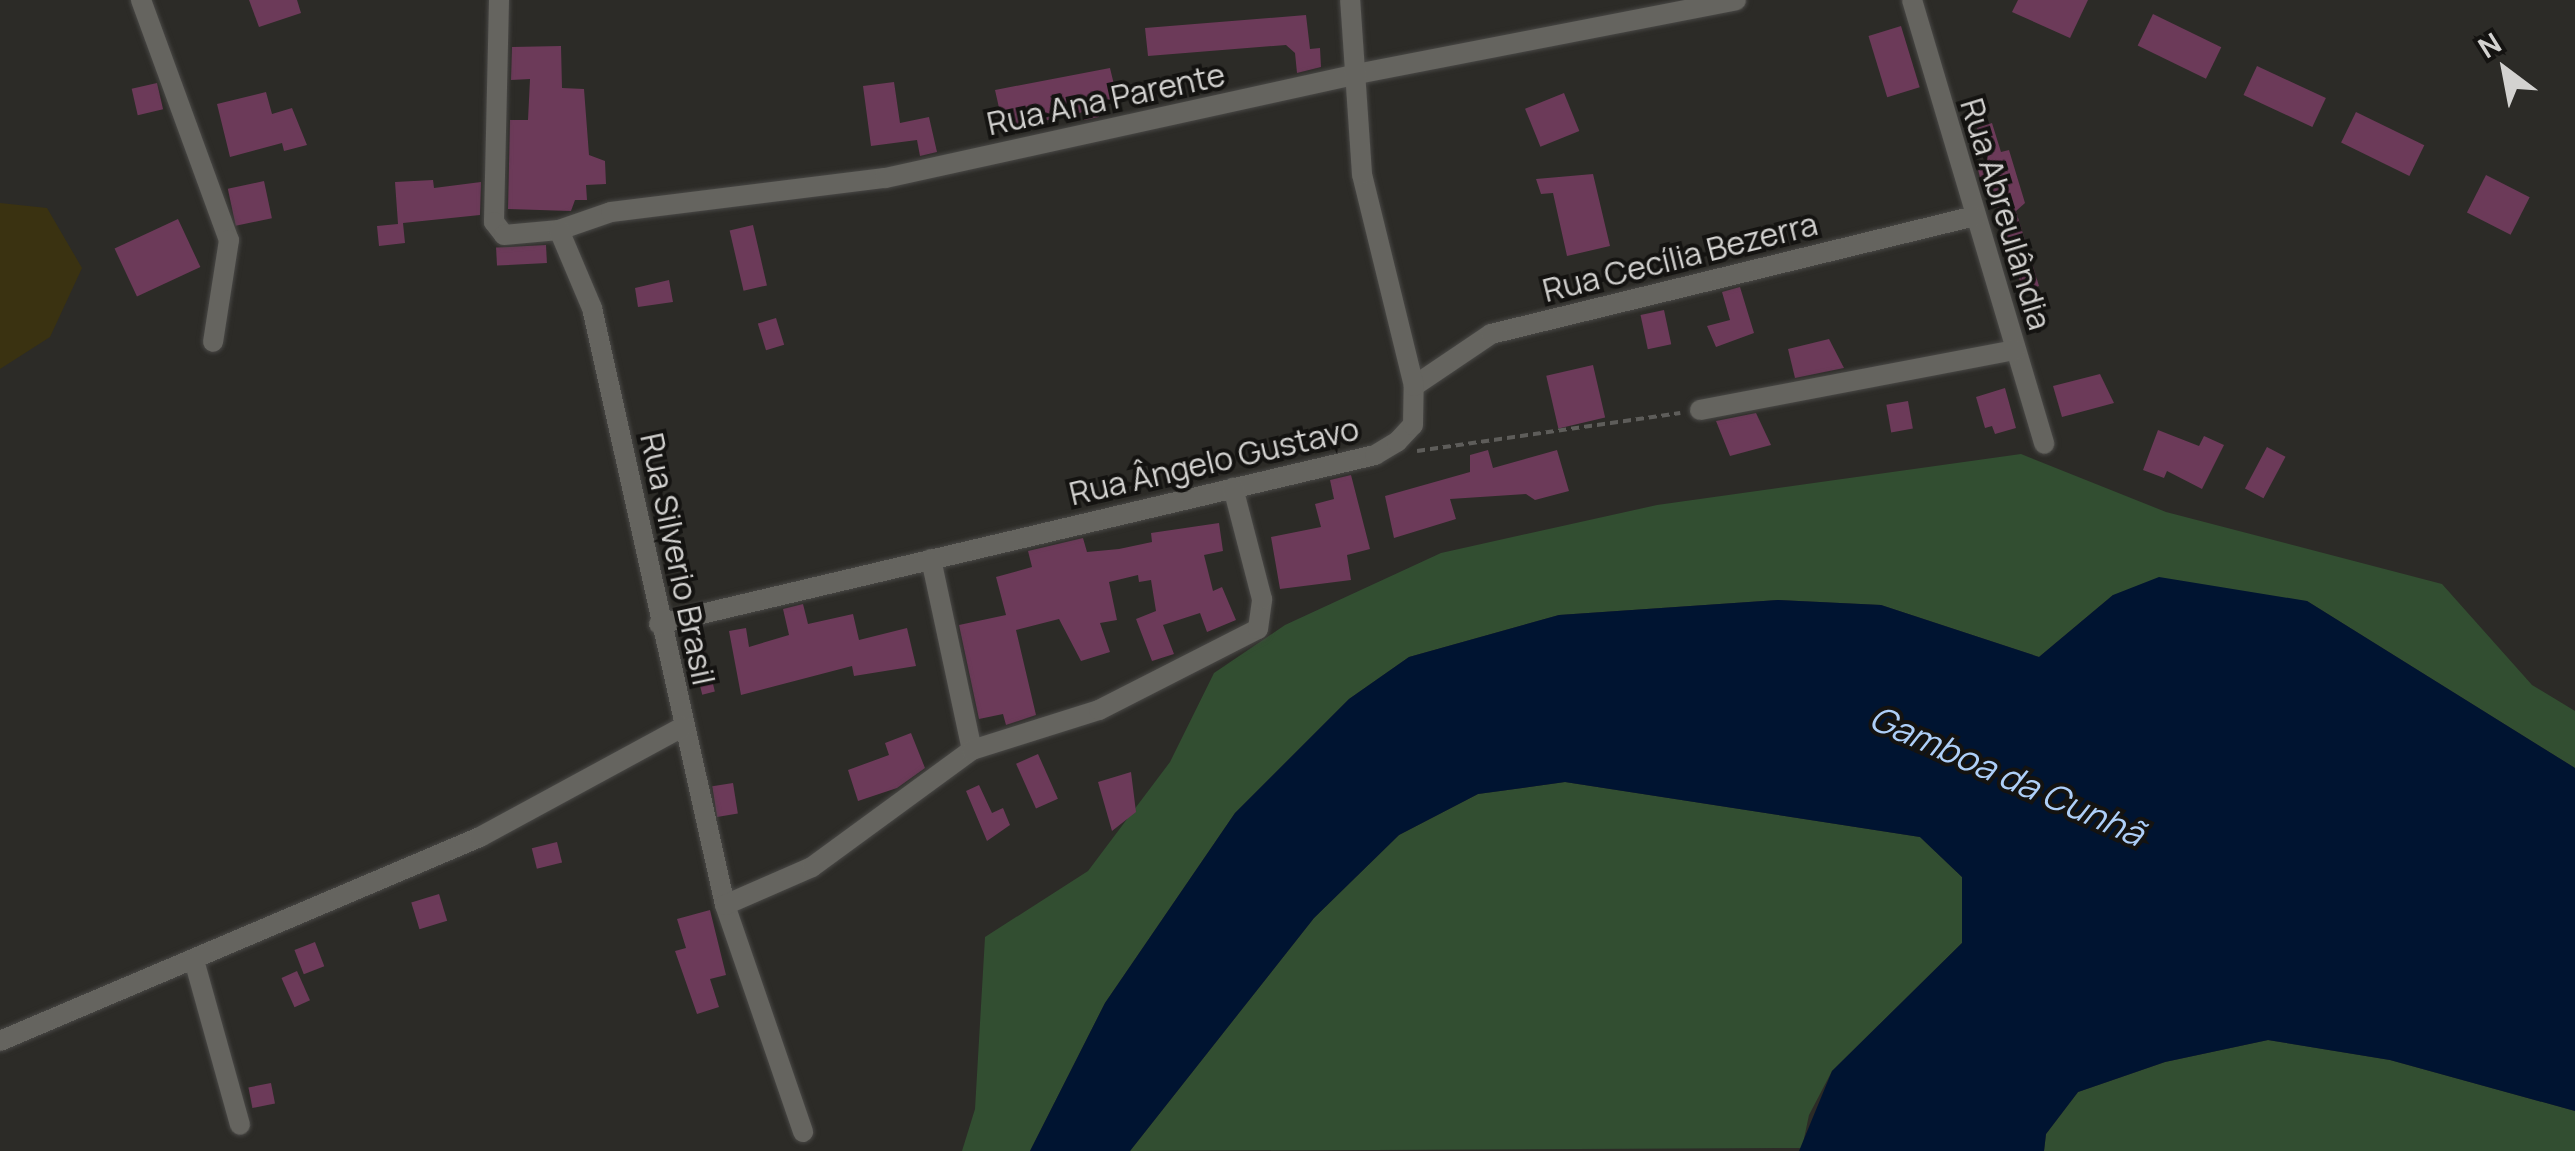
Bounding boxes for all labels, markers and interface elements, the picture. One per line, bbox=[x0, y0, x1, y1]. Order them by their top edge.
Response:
north arrow bbox=[2455, 20, 2555, 120]
text: N bbox=[2471, 23, 2508, 66]
street label: Rua Ana Parente bbox=[983, 55, 1229, 143]
street label: Rua Abreulândia bbox=[1953, 94, 2059, 334]
street label: Rua Cecília Bezerra bbox=[1539, 204, 1821, 310]
street label: Rua Ângelo Gustavo bbox=[1065, 409, 1363, 513]
street label: Rua Silverio Brasil bbox=[633, 429, 723, 689]
water label: Gamboa da Cunhã bbox=[1863, 696, 2151, 854]

